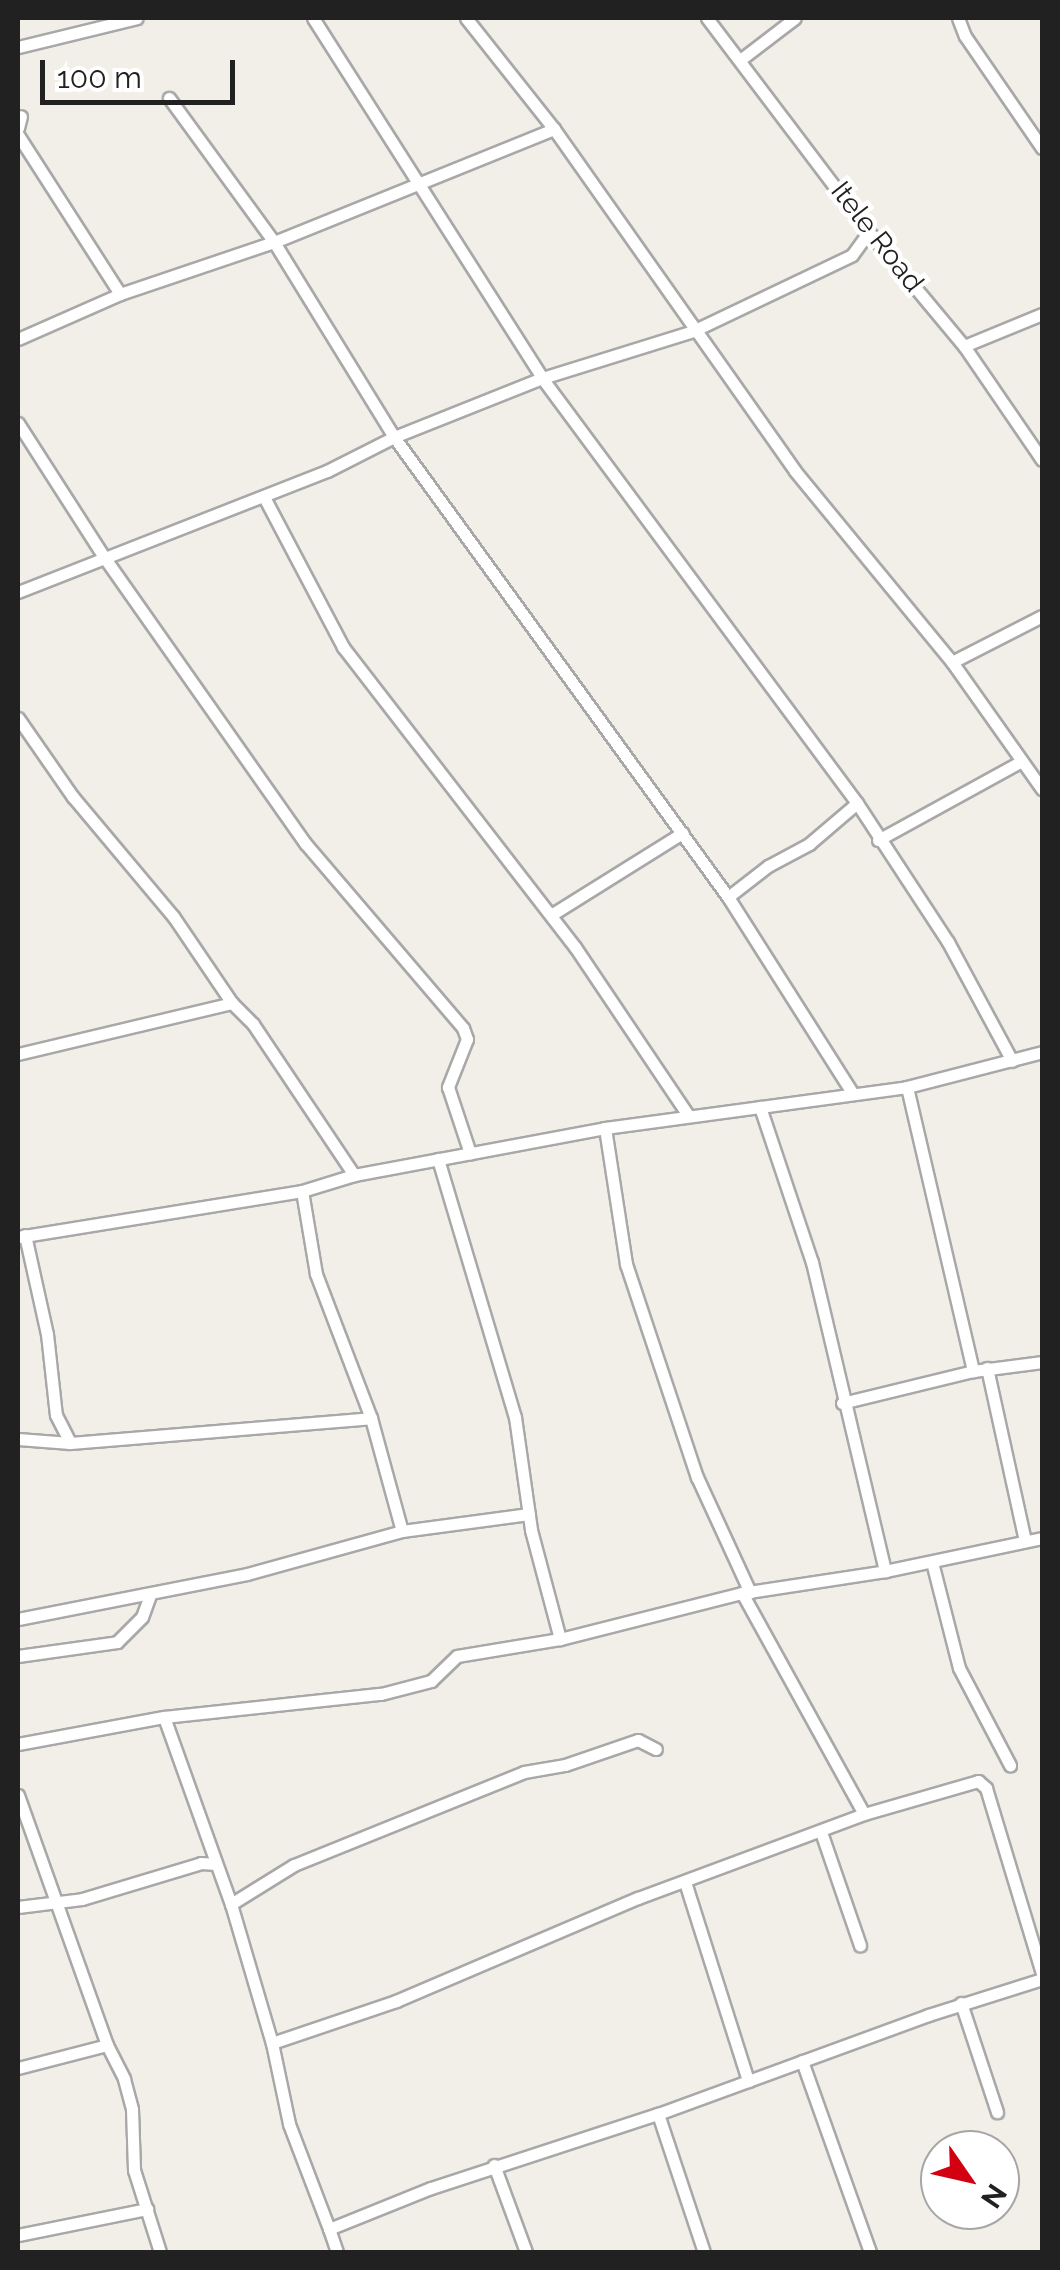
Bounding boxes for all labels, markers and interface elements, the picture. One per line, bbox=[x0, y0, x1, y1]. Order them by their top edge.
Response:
scale bar bbox=[45, 40, 240, 102]
text: 100 m bbox=[57, 60, 142, 95]
street label: Itele Road bbox=[824, 175, 930, 299]
north arrow bbox=[920, 2130, 1020, 2230]
text: N bbox=[974, 2178, 1013, 2214]

